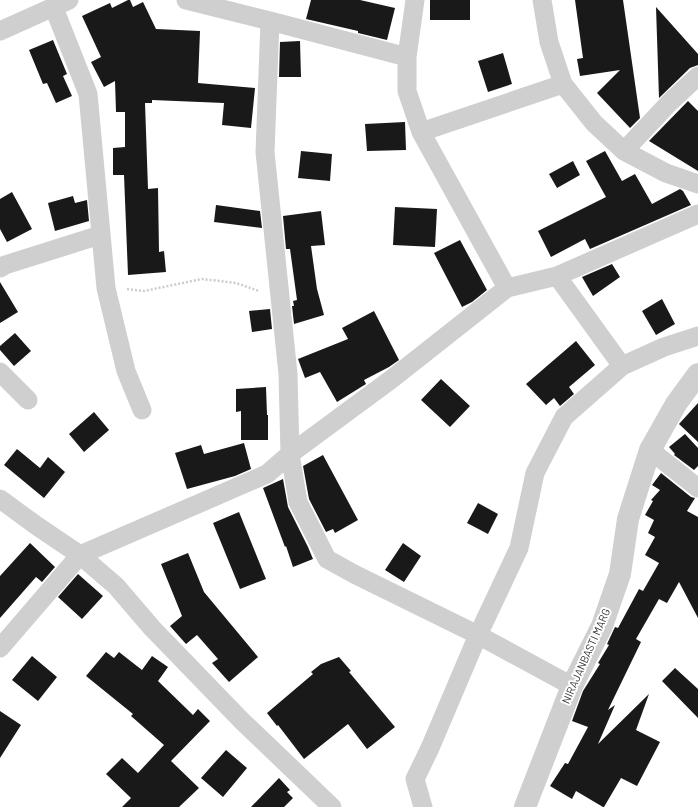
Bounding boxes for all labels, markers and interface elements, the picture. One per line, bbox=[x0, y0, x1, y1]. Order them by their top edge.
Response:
street label: NIRAJANBASTI MARG bbox=[559, 606, 612, 705]

